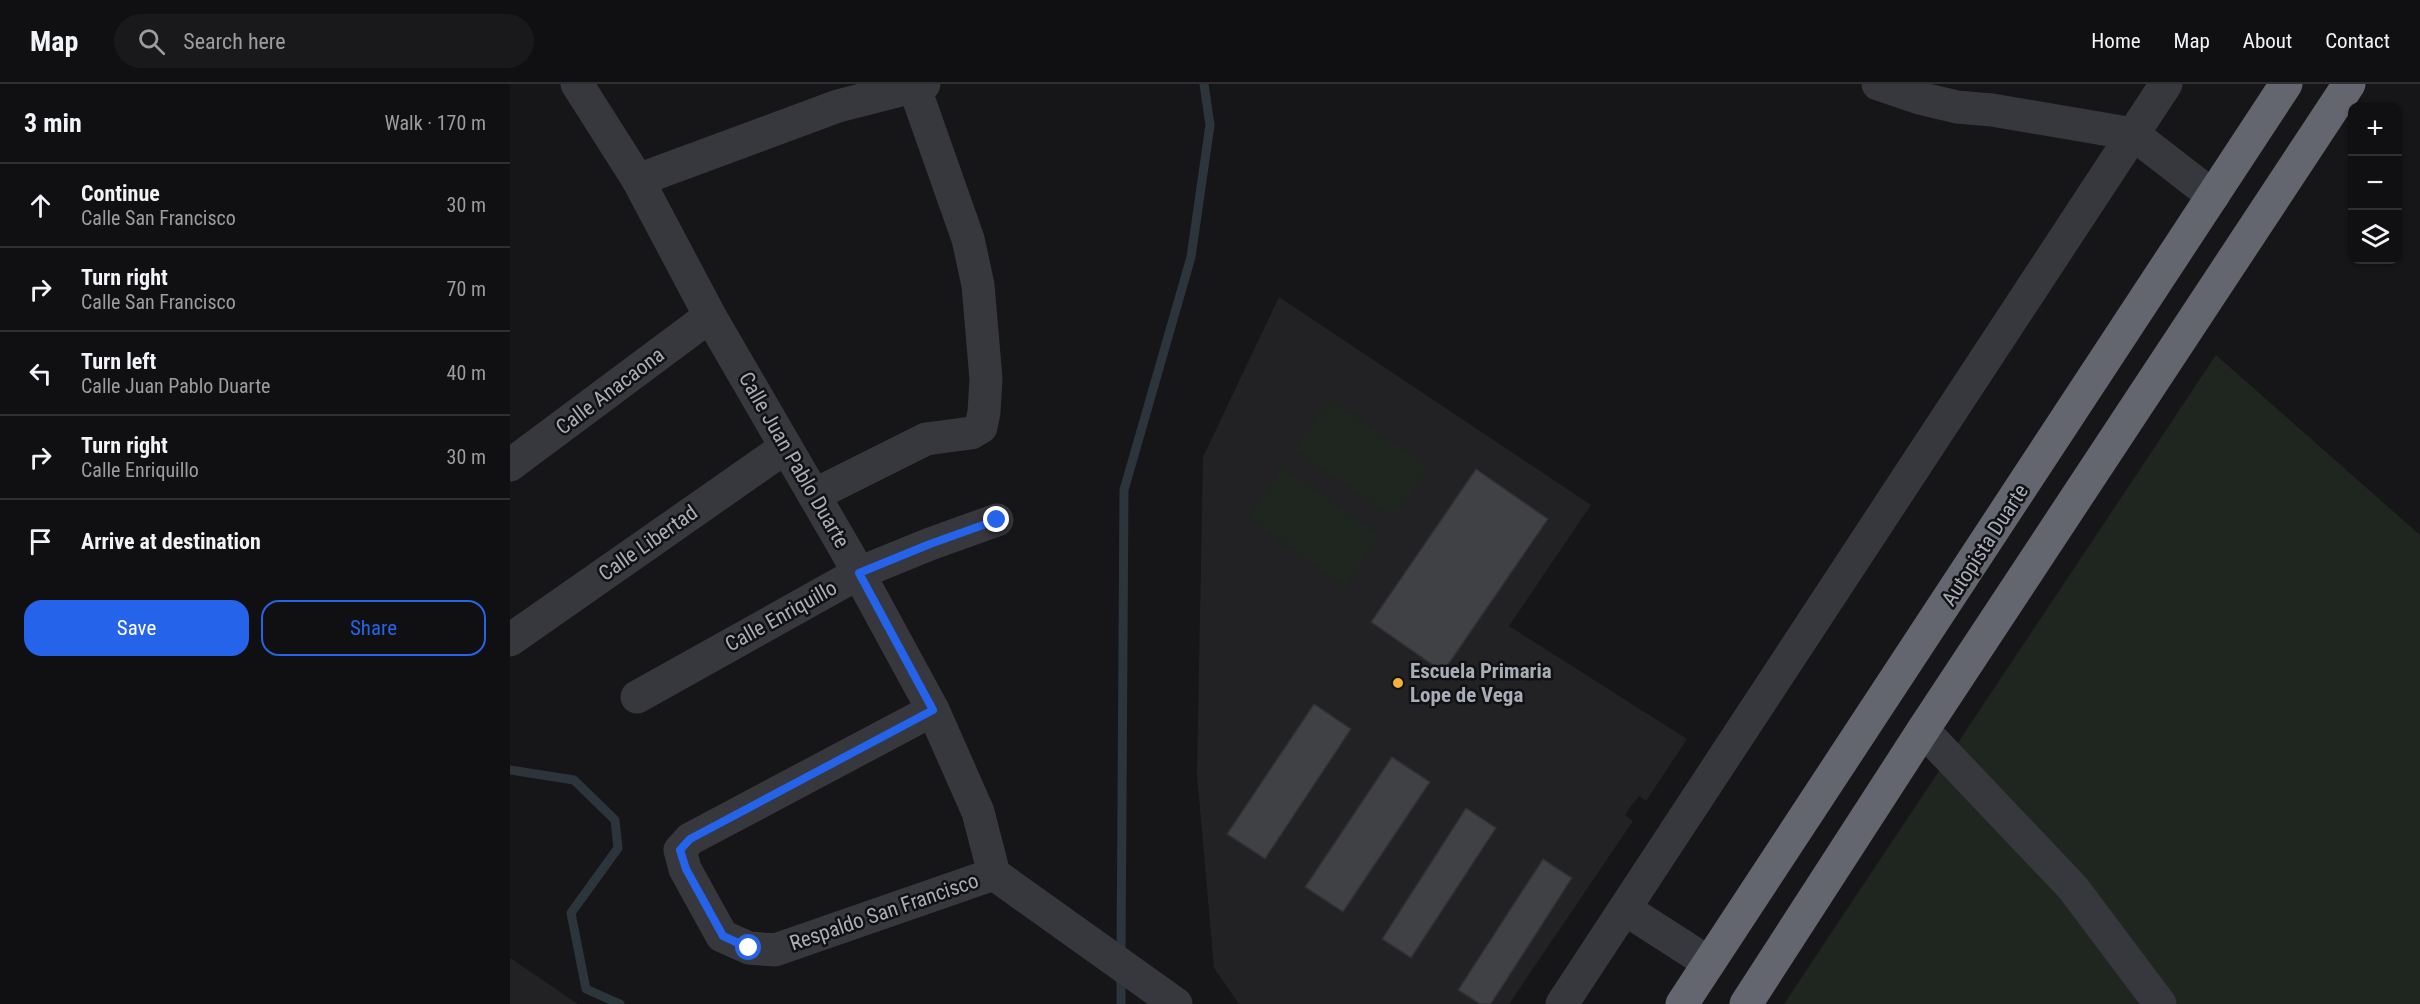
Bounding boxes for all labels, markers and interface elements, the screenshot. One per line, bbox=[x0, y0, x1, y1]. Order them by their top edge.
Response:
search box bbox=[114, 14, 534, 68]
text: Map bbox=[30, 25, 78, 58]
icon: search bbox=[135, 25, 168, 58]
text: Search here bbox=[183, 29, 286, 54]
text: Home bbox=[2091, 29, 2141, 53]
text: Map bbox=[2174, 29, 2210, 53]
text: About bbox=[2243, 29, 2292, 53]
text: Contact bbox=[2325, 29, 2390, 53]
map controls bbox=[2348, 102, 2402, 264]
button: + bbox=[2348, 102, 2402, 156]
text: 3 min bbox=[24, 108, 82, 138]
text: Walk · 170 m bbox=[385, 111, 486, 135]
button: − bbox=[2348, 156, 2402, 210]
text: Continue bbox=[81, 181, 160, 206]
icon: ahead bbox=[24, 189, 57, 222]
text: 30 m bbox=[447, 193, 486, 217]
text: Calle San Francisco bbox=[81, 206, 236, 230]
button: layers bbox=[2348, 210, 2402, 264]
text: Turn right bbox=[81, 265, 168, 290]
icon: right bbox=[24, 273, 57, 306]
text: 70 m bbox=[447, 277, 486, 301]
text: Calle San Francisco bbox=[81, 290, 236, 314]
street label: Calle Anacaona bbox=[551, 343, 669, 439]
text: Turn left bbox=[81, 349, 156, 374]
icon: left bbox=[24, 357, 57, 390]
text: 40 m bbox=[447, 361, 486, 385]
street label: Calle Juan Pablo Duarte bbox=[734, 368, 854, 552]
text: Calle Juan Pablo Duarte bbox=[81, 374, 270, 398]
text: Turn right bbox=[81, 433, 168, 458]
icon: right bbox=[24, 441, 57, 474]
text: 30 m bbox=[447, 445, 486, 469]
text: Calle Enriquillo bbox=[81, 458, 199, 482]
street label: Autopista Duarte bbox=[1937, 480, 2033, 610]
street label: Calle Libertad bbox=[594, 500, 702, 586]
route end bbox=[983, 506, 1009, 532]
icon: arrive bbox=[24, 525, 57, 558]
text: Arrive at destination bbox=[81, 529, 261, 554]
street label: Calle Enriquillo bbox=[721, 576, 841, 656]
button: Save bbox=[24, 600, 249, 656]
button: Share bbox=[261, 600, 486, 656]
place label: Escuela Primaria Lope de Vega bbox=[1410, 659, 1552, 707]
marker: Escuela Primaria Lope de Vega bbox=[1391, 676, 1405, 690]
street label: Respaldo San Francisco bbox=[787, 868, 981, 956]
route start bbox=[735, 934, 761, 960]

